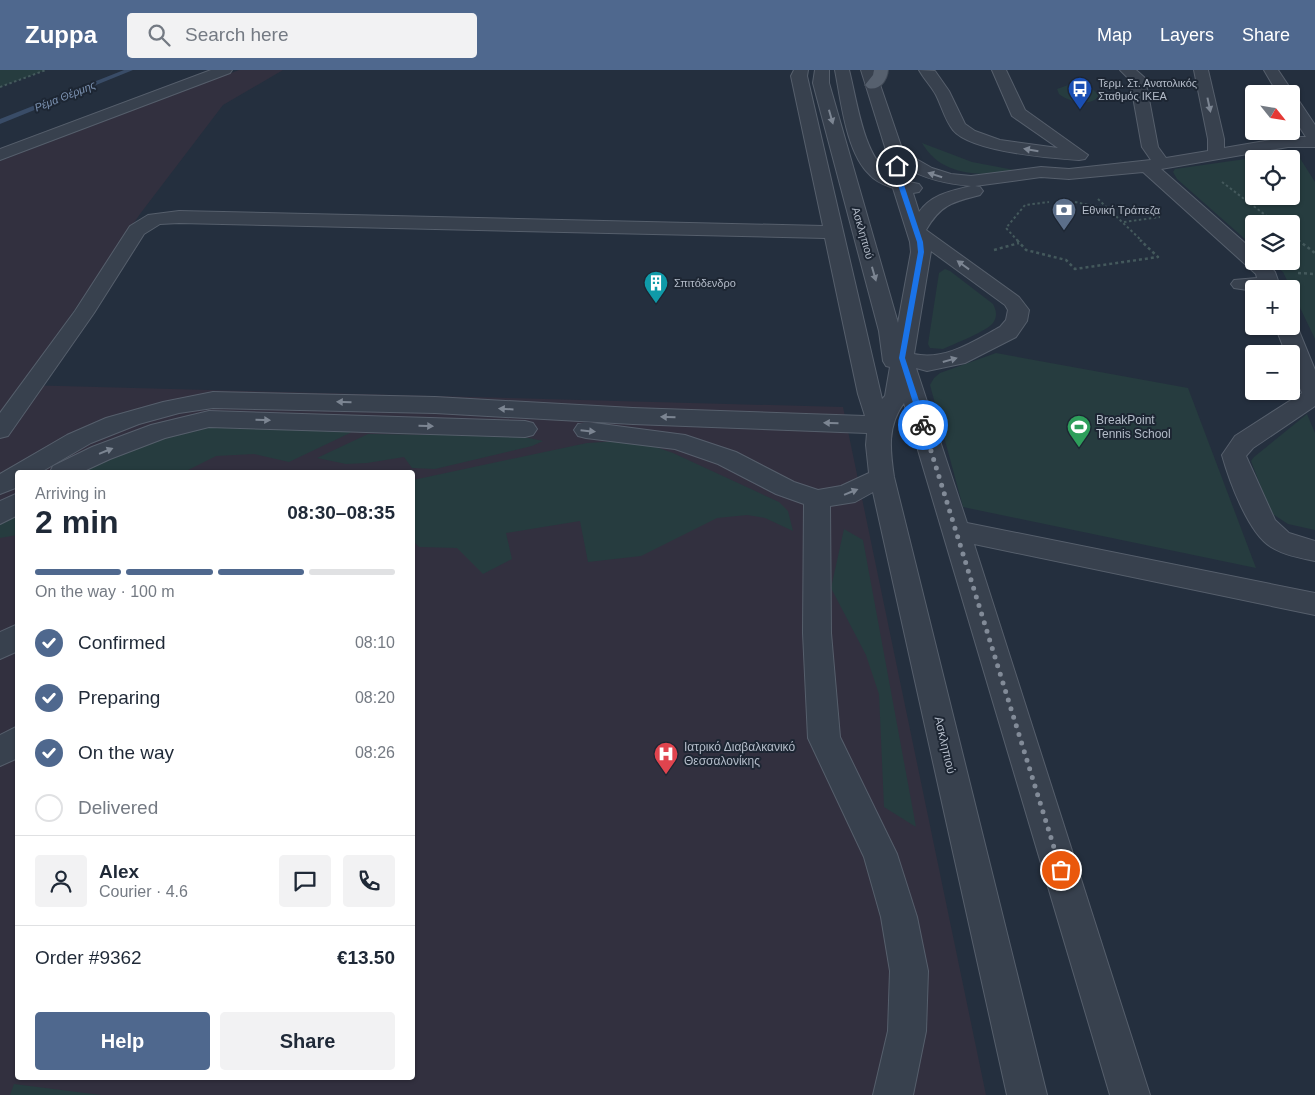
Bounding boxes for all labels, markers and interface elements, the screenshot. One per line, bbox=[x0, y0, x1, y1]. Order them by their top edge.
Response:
search box bbox=[127, 13, 477, 58]
text: Zuppa bbox=[25, 21, 97, 48]
icon: search bbox=[145, 21, 173, 49]
text: Search here bbox=[185, 24, 289, 45]
text: Map bbox=[1097, 25, 1132, 45]
text: Layers bbox=[1160, 25, 1214, 45]
text: Share bbox=[1242, 25, 1290, 45]
bus stop icon: Τερμ. Στ. Ανατολικός Σταθμός ΙΚΕΑ bbox=[1067, 76, 1093, 110]
place label: Τερμ. Στ. Ανατολικός Σταθμός ΙΚΕΑ bbox=[1098, 77, 1197, 102]
water label: Ρέμα Θέρμης bbox=[33, 78, 98, 115]
north arrow bbox=[1245, 85, 1300, 140]
map controls bbox=[1245, 85, 1300, 400]
one-way arrow bbox=[1205, 97, 1213, 112]
one-way arrow bbox=[827, 110, 835, 125]
pin bbox=[876, 145, 918, 187]
one-way arrow bbox=[1022, 145, 1038, 153]
button: locate bbox=[1245, 150, 1300, 205]
icon: home bbox=[883, 152, 911, 180]
one-way arrow bbox=[927, 170, 942, 178]
bank icon: Εθνική Τράπεζα bbox=[1051, 197, 1077, 231]
place label: Εθνική Τράπεζα bbox=[1082, 204, 1161, 216]
street label: Ασκληπιού bbox=[850, 206, 876, 260]
button: layers bbox=[1245, 215, 1300, 270]
one-way arrow bbox=[956, 260, 970, 270]
one-way arrow bbox=[871, 266, 879, 281]
building icon: Σπιτόδενδρο bbox=[643, 270, 669, 304]
place label: Σπιτόδενδρο bbox=[674, 277, 736, 289]
button: + bbox=[1245, 280, 1300, 335]
button: − bbox=[1245, 345, 1300, 400]
one-way arrow bbox=[942, 356, 957, 364]
one-way arrow bbox=[336, 398, 352, 406]
courier bbox=[898, 400, 948, 450]
one-way arrow bbox=[498, 405, 514, 413]
icon: bike bbox=[909, 411, 937, 439]
one-way arrow bbox=[660, 413, 676, 421]
place label: BreakPoint Tennis School bbox=[1096, 413, 1171, 441]
sports icon: BreakPoint Tennis School bbox=[1066, 414, 1092, 448]
one-way arrow bbox=[255, 417, 271, 425]
one-way arrow bbox=[823, 419, 839, 427]
one-way arrow bbox=[418, 422, 434, 430]
one-way arrow bbox=[580, 427, 596, 435]
one-way arrow bbox=[99, 447, 114, 455]
text: Arriving in bbox=[35, 485, 106, 502]
one-way arrow bbox=[844, 488, 859, 496]
text: 08:30–08:35 bbox=[287, 502, 395, 523]
text: 2 min bbox=[35, 504, 119, 540]
text: On the way · 100 m bbox=[35, 583, 175, 600]
icon: check bbox=[35, 629, 63, 657]
text: Confirmed bbox=[78, 632, 166, 653]
text: 08:10 bbox=[355, 634, 395, 651]
icon: check bbox=[35, 684, 63, 712]
text: Preparing bbox=[78, 687, 160, 708]
text: 08:20 bbox=[355, 689, 395, 706]
street label: Ασκληπιού bbox=[932, 715, 958, 775]
icon: check bbox=[35, 739, 63, 767]
place label: Ιατρικό Διαβαλκανικό Θεσσαλονίκης bbox=[684, 740, 795, 768]
hospital icon: Ιατρικό Διαβαλκανικό Θεσσαλονίκης bbox=[653, 741, 679, 775]
text: On the way bbox=[78, 742, 174, 763]
text: 08:26 bbox=[355, 744, 395, 761]
text: Delivered bbox=[78, 797, 158, 818]
pin bbox=[1040, 849, 1082, 891]
button: person bbox=[35, 855, 87, 907]
button: chat bbox=[279, 855, 331, 907]
button: phone bbox=[343, 855, 395, 907]
icon: bag bbox=[1047, 856, 1075, 884]
text: Alex bbox=[99, 861, 139, 882]
text: Courier · 4.6 bbox=[99, 883, 188, 900]
text: Order #9362 bbox=[35, 947, 142, 968]
text: €13.50 bbox=[337, 947, 395, 968]
button: Help bbox=[35, 1012, 210, 1070]
button: Share bbox=[220, 1012, 395, 1070]

